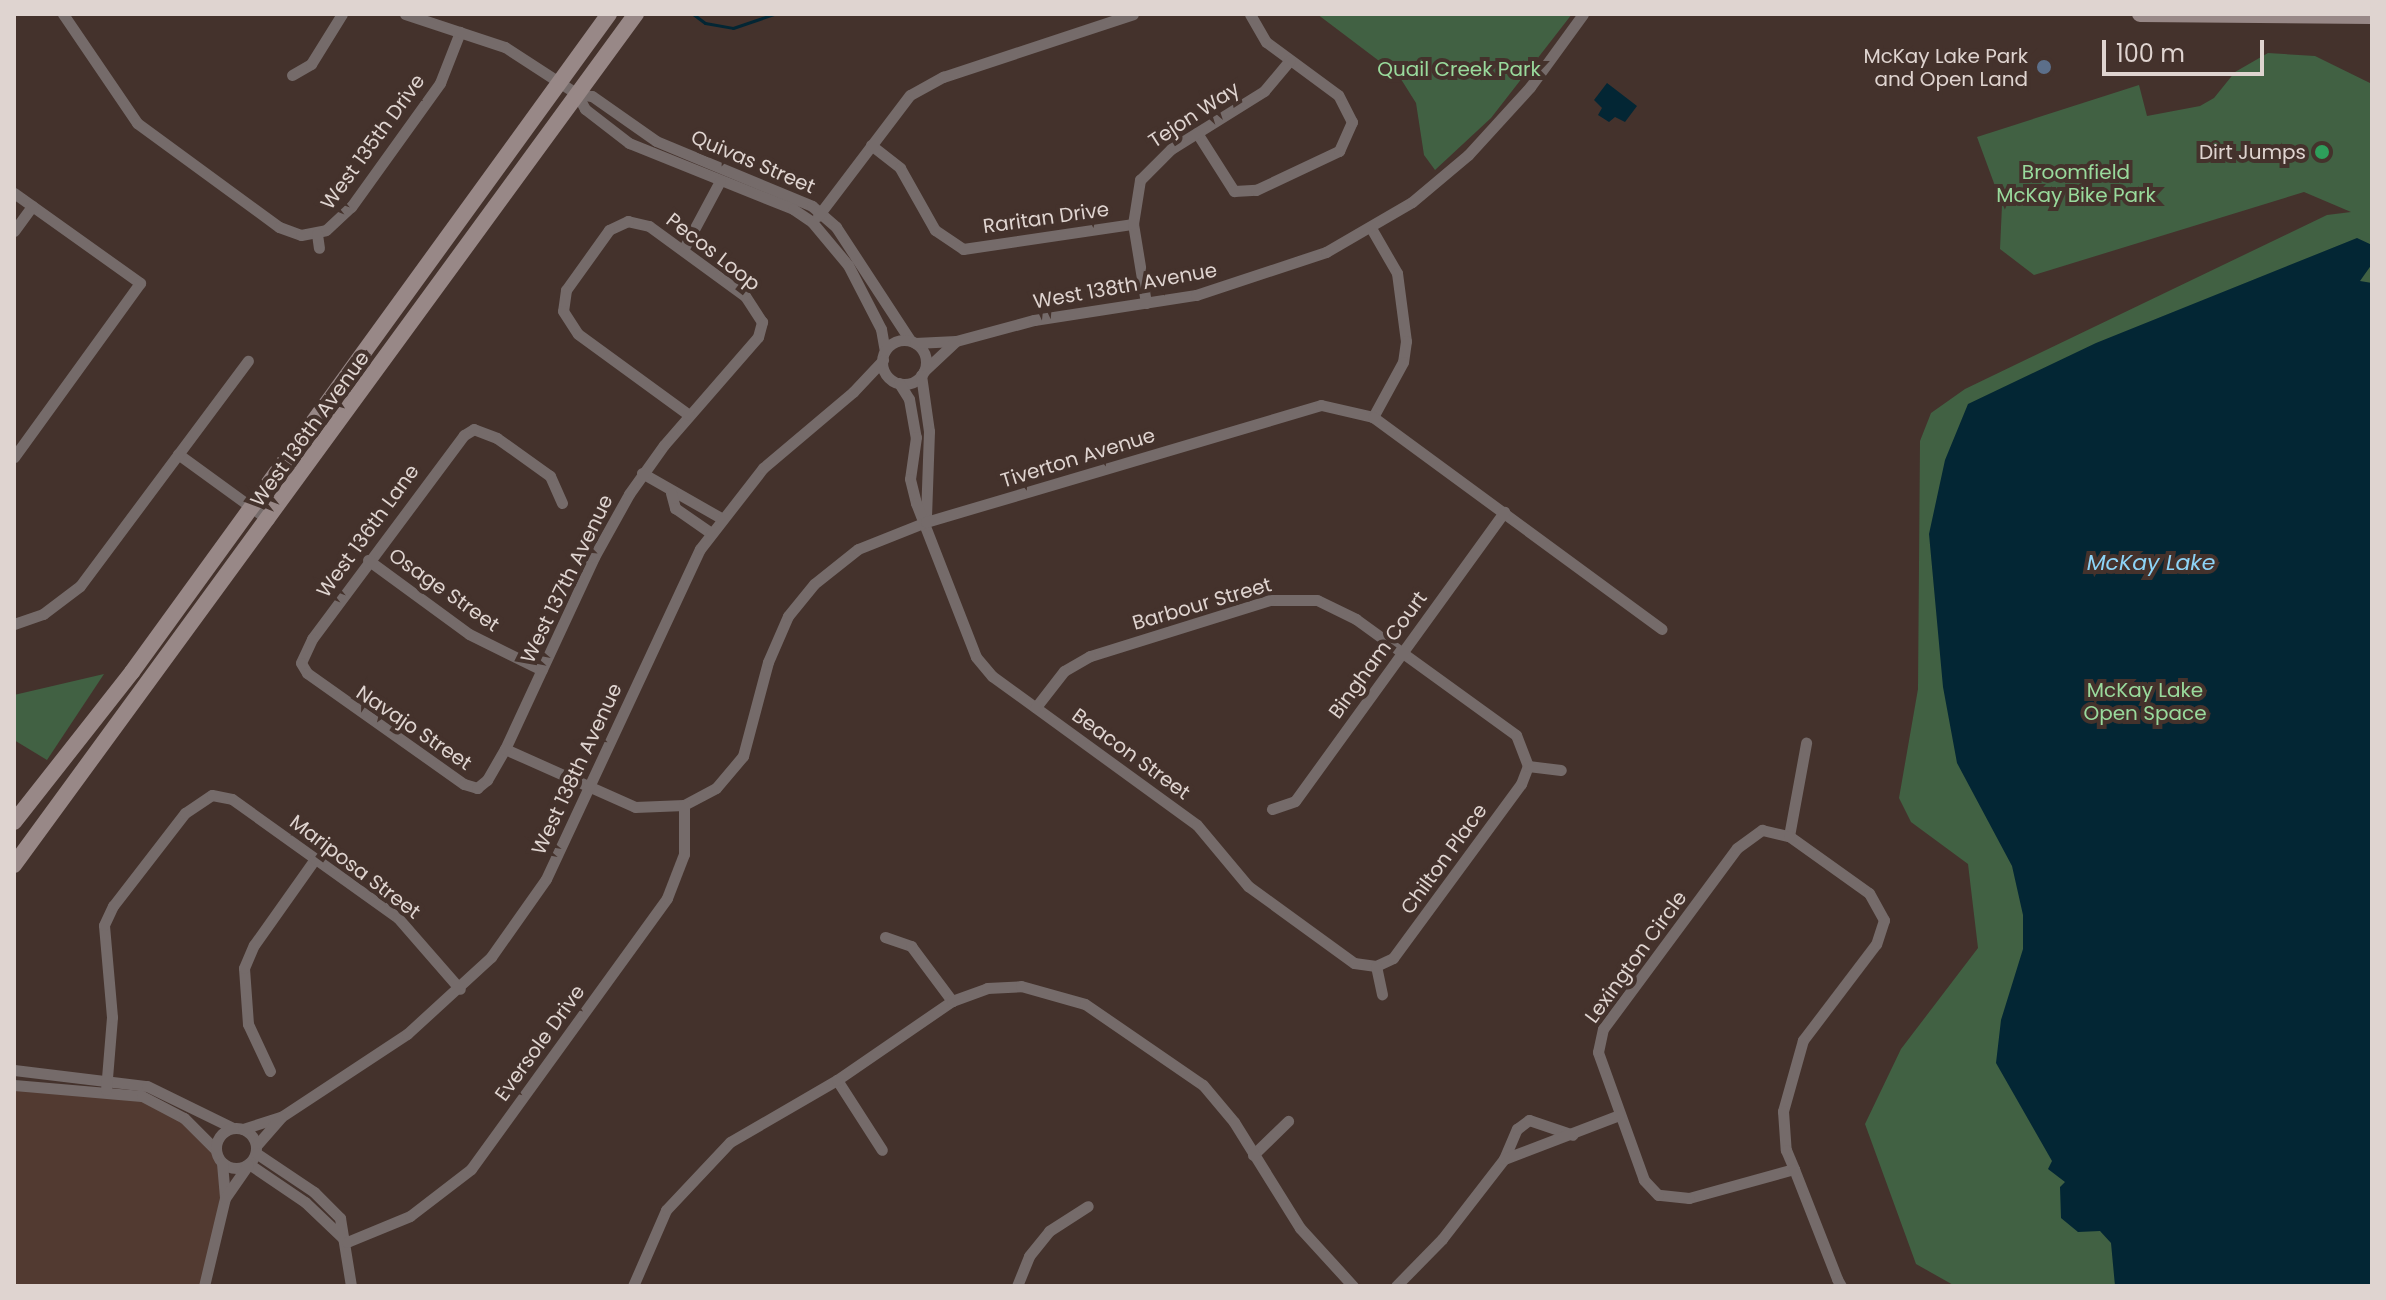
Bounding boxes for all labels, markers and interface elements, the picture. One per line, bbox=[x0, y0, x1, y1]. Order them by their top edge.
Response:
scale bar bbox=[2106, 24, 2268, 74]
text: 100 m bbox=[2116, 37, 2185, 70]
place label: McKay Lake Park and Open Land bbox=[1863, 44, 2028, 91]
park label: Quail Creek Park bbox=[1377, 57, 1541, 81]
marker: McKay Lake Park and Open Land bbox=[2035, 58, 2053, 76]
street label: West 135th Drive bbox=[316, 70, 430, 214]
street label: Tejon Way bbox=[1144, 77, 1244, 153]
street label: Quivas Street bbox=[687, 125, 819, 199]
place label: Dirt Jumps bbox=[2199, 140, 2306, 164]
marker: Dirt Jumps bbox=[2313, 143, 2331, 161]
park label: Broomfield McKay Bike Park bbox=[1996, 161, 2156, 208]
street label: Raritan Drive bbox=[981, 197, 1111, 239]
street label: Pecos Loop bbox=[661, 208, 765, 296]
street label: West 138th Avenue bbox=[1031, 258, 1219, 314]
street label: West 136th Avenue bbox=[246, 347, 374, 511]
street label: Tiverton Avenue bbox=[998, 423, 1158, 493]
street label: West 136th Lane bbox=[312, 460, 424, 602]
street label: West 137th Avenue bbox=[516, 491, 618, 667]
street label: Osage Street bbox=[384, 543, 504, 637]
water label: McKay Lake bbox=[2087, 550, 2215, 576]
street label: Barbour Street bbox=[1130, 573, 1274, 635]
street label: Bingham Court bbox=[1324, 587, 1432, 723]
park label: McKay Lake Open Space bbox=[2083, 679, 2207, 726]
street label: West 138th Avenue bbox=[527, 680, 627, 858]
street label: Navajo Street bbox=[352, 681, 476, 775]
street label: Beacon Street bbox=[1067, 703, 1195, 805]
street label: Chilton Place bbox=[1396, 799, 1492, 919]
street label: Mariposa Street bbox=[285, 810, 425, 924]
street label: Lexington Circle bbox=[1580, 886, 1692, 1028]
street label: Eversole Drive bbox=[490, 980, 590, 1106]

